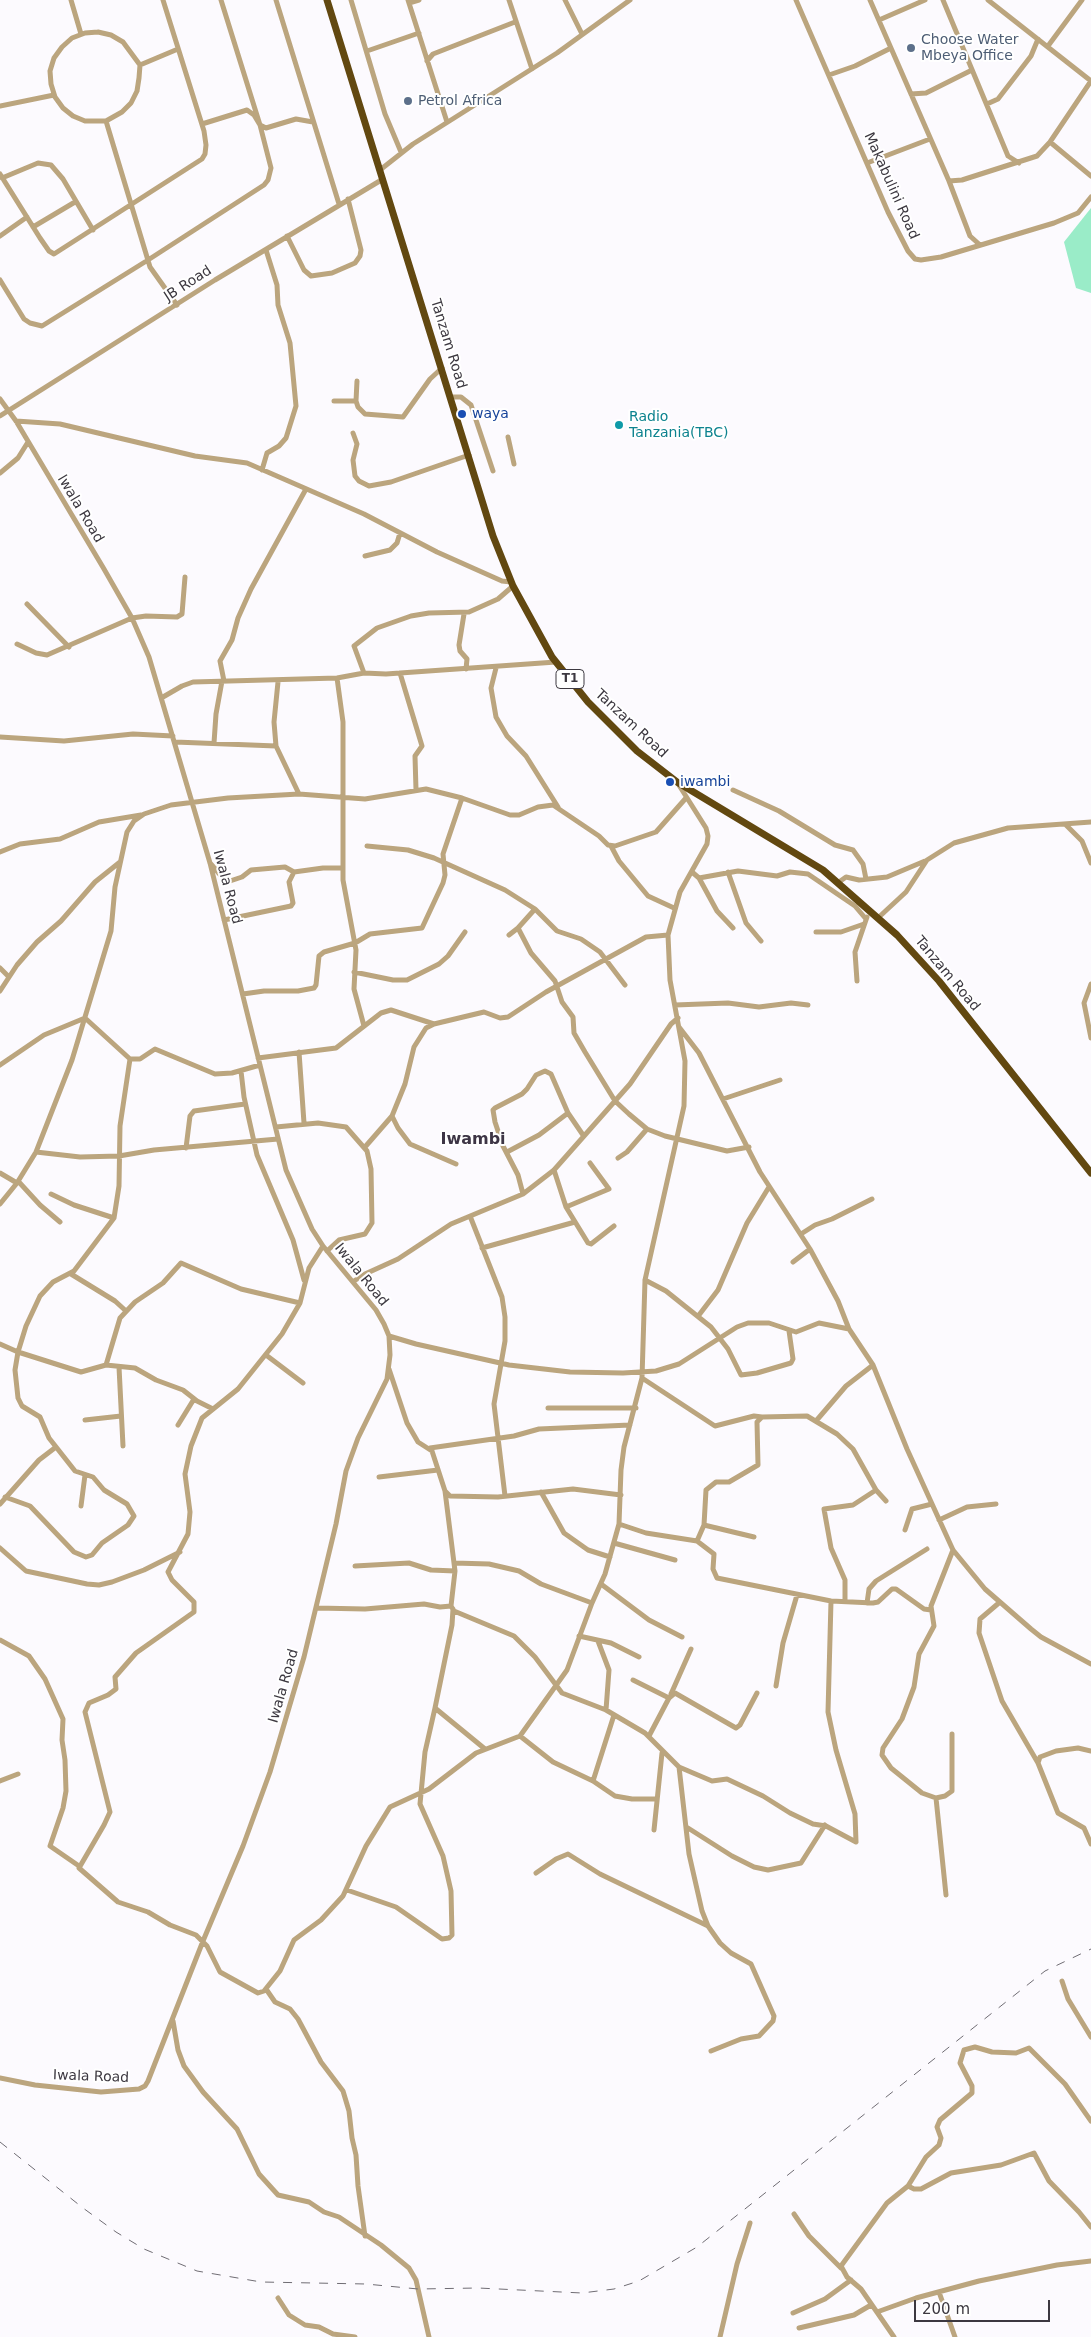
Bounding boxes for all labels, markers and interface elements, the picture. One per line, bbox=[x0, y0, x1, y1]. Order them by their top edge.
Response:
place label: Choose Water Mbeya Office bbox=[921, 32, 1019, 64]
marker: Choose Water Mbeya Office bbox=[905, 42, 917, 54]
place label: Petrol Africa bbox=[418, 93, 502, 109]
marker: Petrol Africa bbox=[402, 95, 414, 107]
street label: Makabulini Road bbox=[860, 130, 922, 242]
street label: JB Road bbox=[161, 262, 215, 306]
street label: Tanzam Road bbox=[426, 297, 470, 391]
place label: waya bbox=[472, 406, 509, 422]
marker: waya bbox=[456, 408, 468, 420]
place label: Radio Tanzania(TBC) bbox=[629, 409, 729, 442]
marker: Radio Tanzania(TBC) bbox=[613, 419, 625, 431]
street label: Iwala Road bbox=[53, 472, 107, 546]
road number: T1 bbox=[556, 670, 584, 689]
street label: Tanzam Road bbox=[591, 686, 671, 762]
place label: iwambi bbox=[680, 774, 730, 790]
marker: iwambi bbox=[664, 776, 676, 788]
street label: Iwala Road bbox=[209, 848, 245, 926]
street label: Tanzam Road bbox=[911, 933, 983, 1015]
district label: Iwambi bbox=[440, 1130, 506, 1150]
street label: Iwala Road bbox=[330, 1240, 392, 1310]
street label: Iwala Road bbox=[265, 1647, 303, 1725]
street label: Iwala Road bbox=[53, 2067, 129, 2087]
scale bar bbox=[916, 2290, 1052, 2322]
text: 200 m bbox=[922, 2300, 970, 2318]

